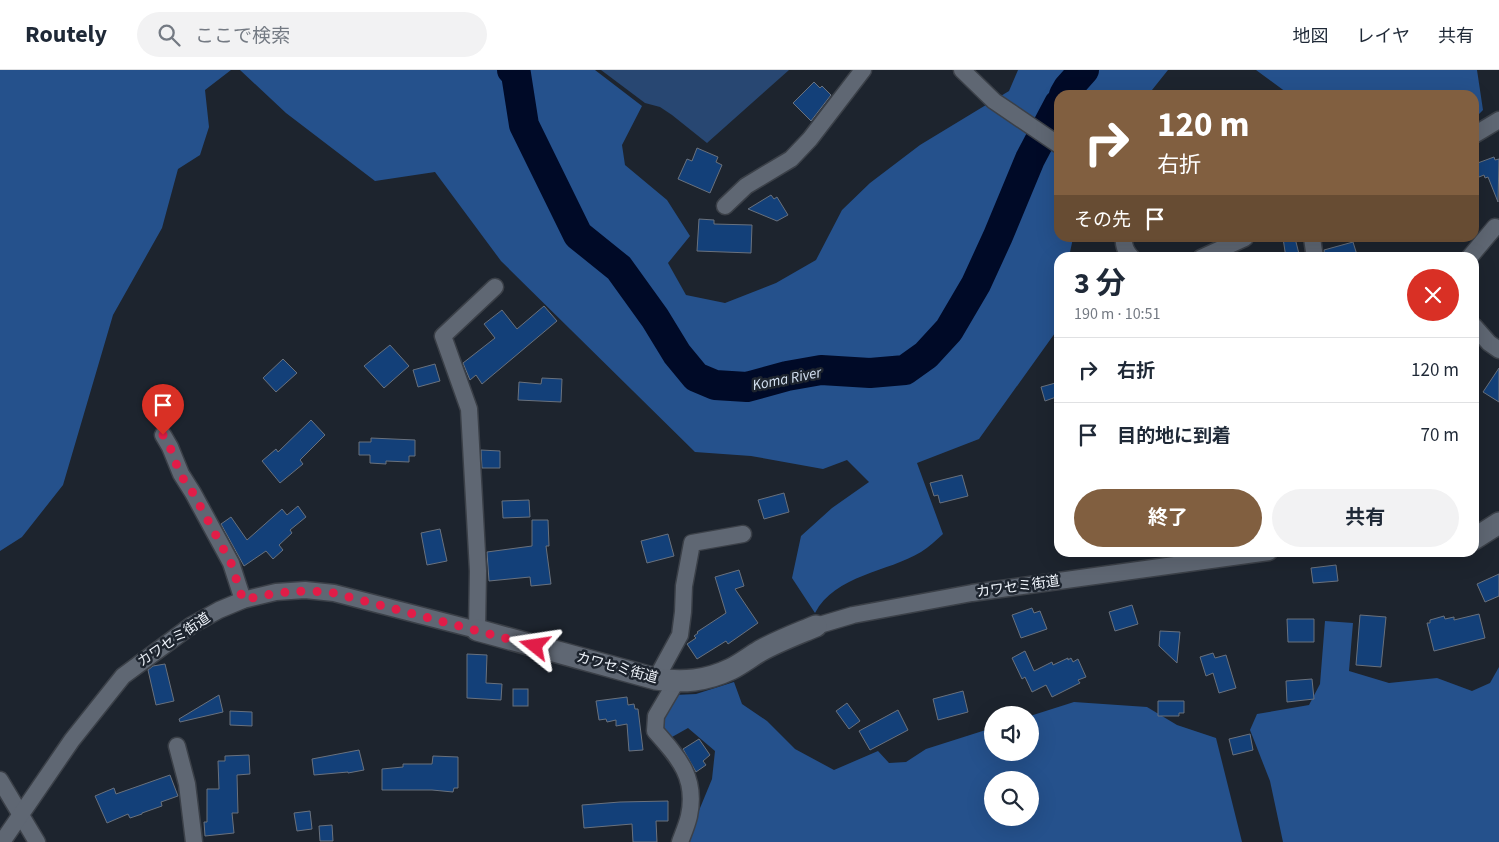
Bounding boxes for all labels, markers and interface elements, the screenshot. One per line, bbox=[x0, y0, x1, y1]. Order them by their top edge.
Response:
search box bbox=[137, 12, 487, 57]
text: Routely bbox=[25, 17, 107, 52]
icon: search bbox=[155, 21, 183, 49]
text: ここで検索 bbox=[195, 23, 290, 50]
text: 地図 bbox=[1293, 24, 1329, 49]
text: レイヤ bbox=[1357, 24, 1410, 49]
text: 共有 bbox=[1438, 24, 1474, 49]
text: 120 m bbox=[1157, 100, 1249, 150]
icon: right bbox=[1074, 110, 1139, 175]
text: 右折 bbox=[1157, 149, 1201, 181]
icon: arrive bbox=[1141, 205, 1169, 233]
text: その先 bbox=[1074, 207, 1131, 234]
text: 3 分 bbox=[1074, 262, 1126, 305]
button: close bbox=[1407, 269, 1459, 321]
text: 190 m · 10:51 bbox=[1074, 303, 1161, 325]
icon: right bbox=[1074, 356, 1102, 384]
text: 120 m bbox=[1411, 357, 1459, 384]
text: 右折 bbox=[1117, 358, 1155, 385]
water label: Koma River bbox=[751, 362, 824, 396]
pin bbox=[142, 384, 184, 435]
icon: arrive bbox=[149, 391, 177, 419]
icon: arrive bbox=[1074, 421, 1102, 449]
text: 70 m bbox=[1421, 422, 1459, 449]
text: 目的地に到着 bbox=[1117, 423, 1231, 450]
button: 終了 bbox=[1074, 489, 1262, 547]
button: 共有 bbox=[1272, 489, 1459, 547]
street label: カワセミ街道 bbox=[975, 571, 1061, 603]
street label: カワセミ街道 bbox=[134, 608, 214, 672]
position arrow bbox=[508, 619, 560, 671]
street label: カワセミ街道 bbox=[574, 647, 660, 689]
map controls bbox=[984, 706, 1039, 826]
button: sound bbox=[984, 706, 1039, 761]
button: search bbox=[984, 771, 1039, 826]

